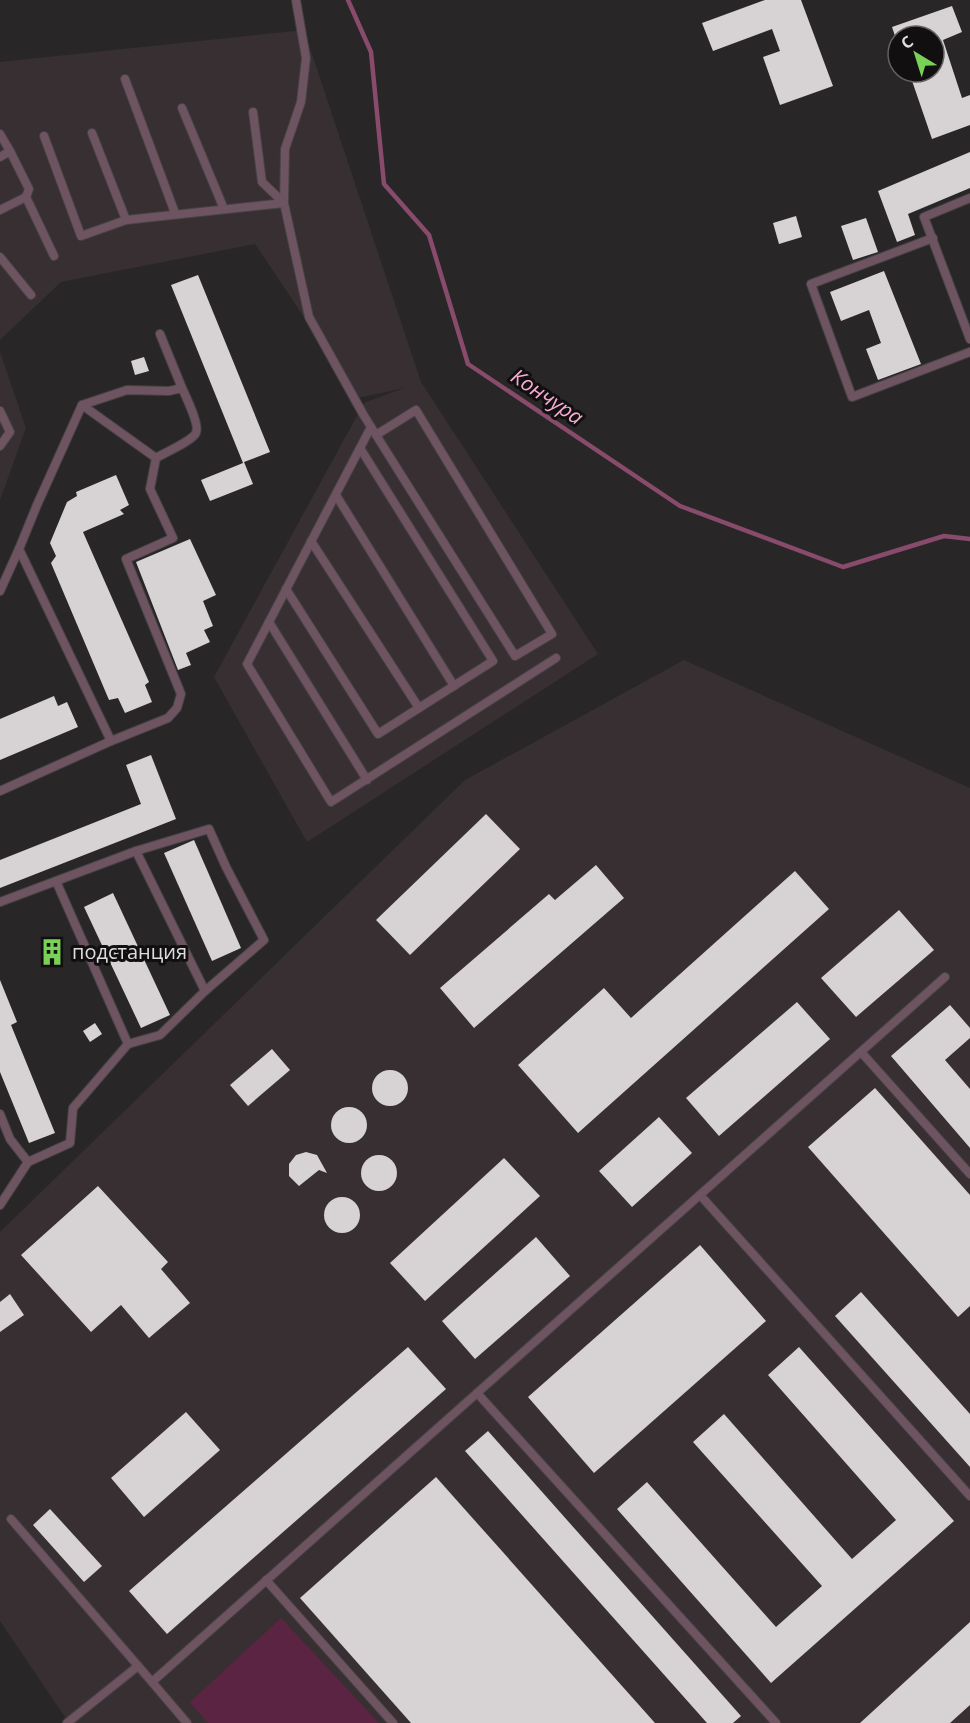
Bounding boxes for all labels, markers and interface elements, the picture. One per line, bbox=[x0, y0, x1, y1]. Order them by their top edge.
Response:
north arrow bbox=[886, 24, 946, 84]
text: С bbox=[896, 30, 918, 54]
water label: Кончура bbox=[506, 362, 589, 431]
building icon: подстанция bbox=[37, 937, 67, 967]
place label: подстанция bbox=[72, 938, 187, 965]

